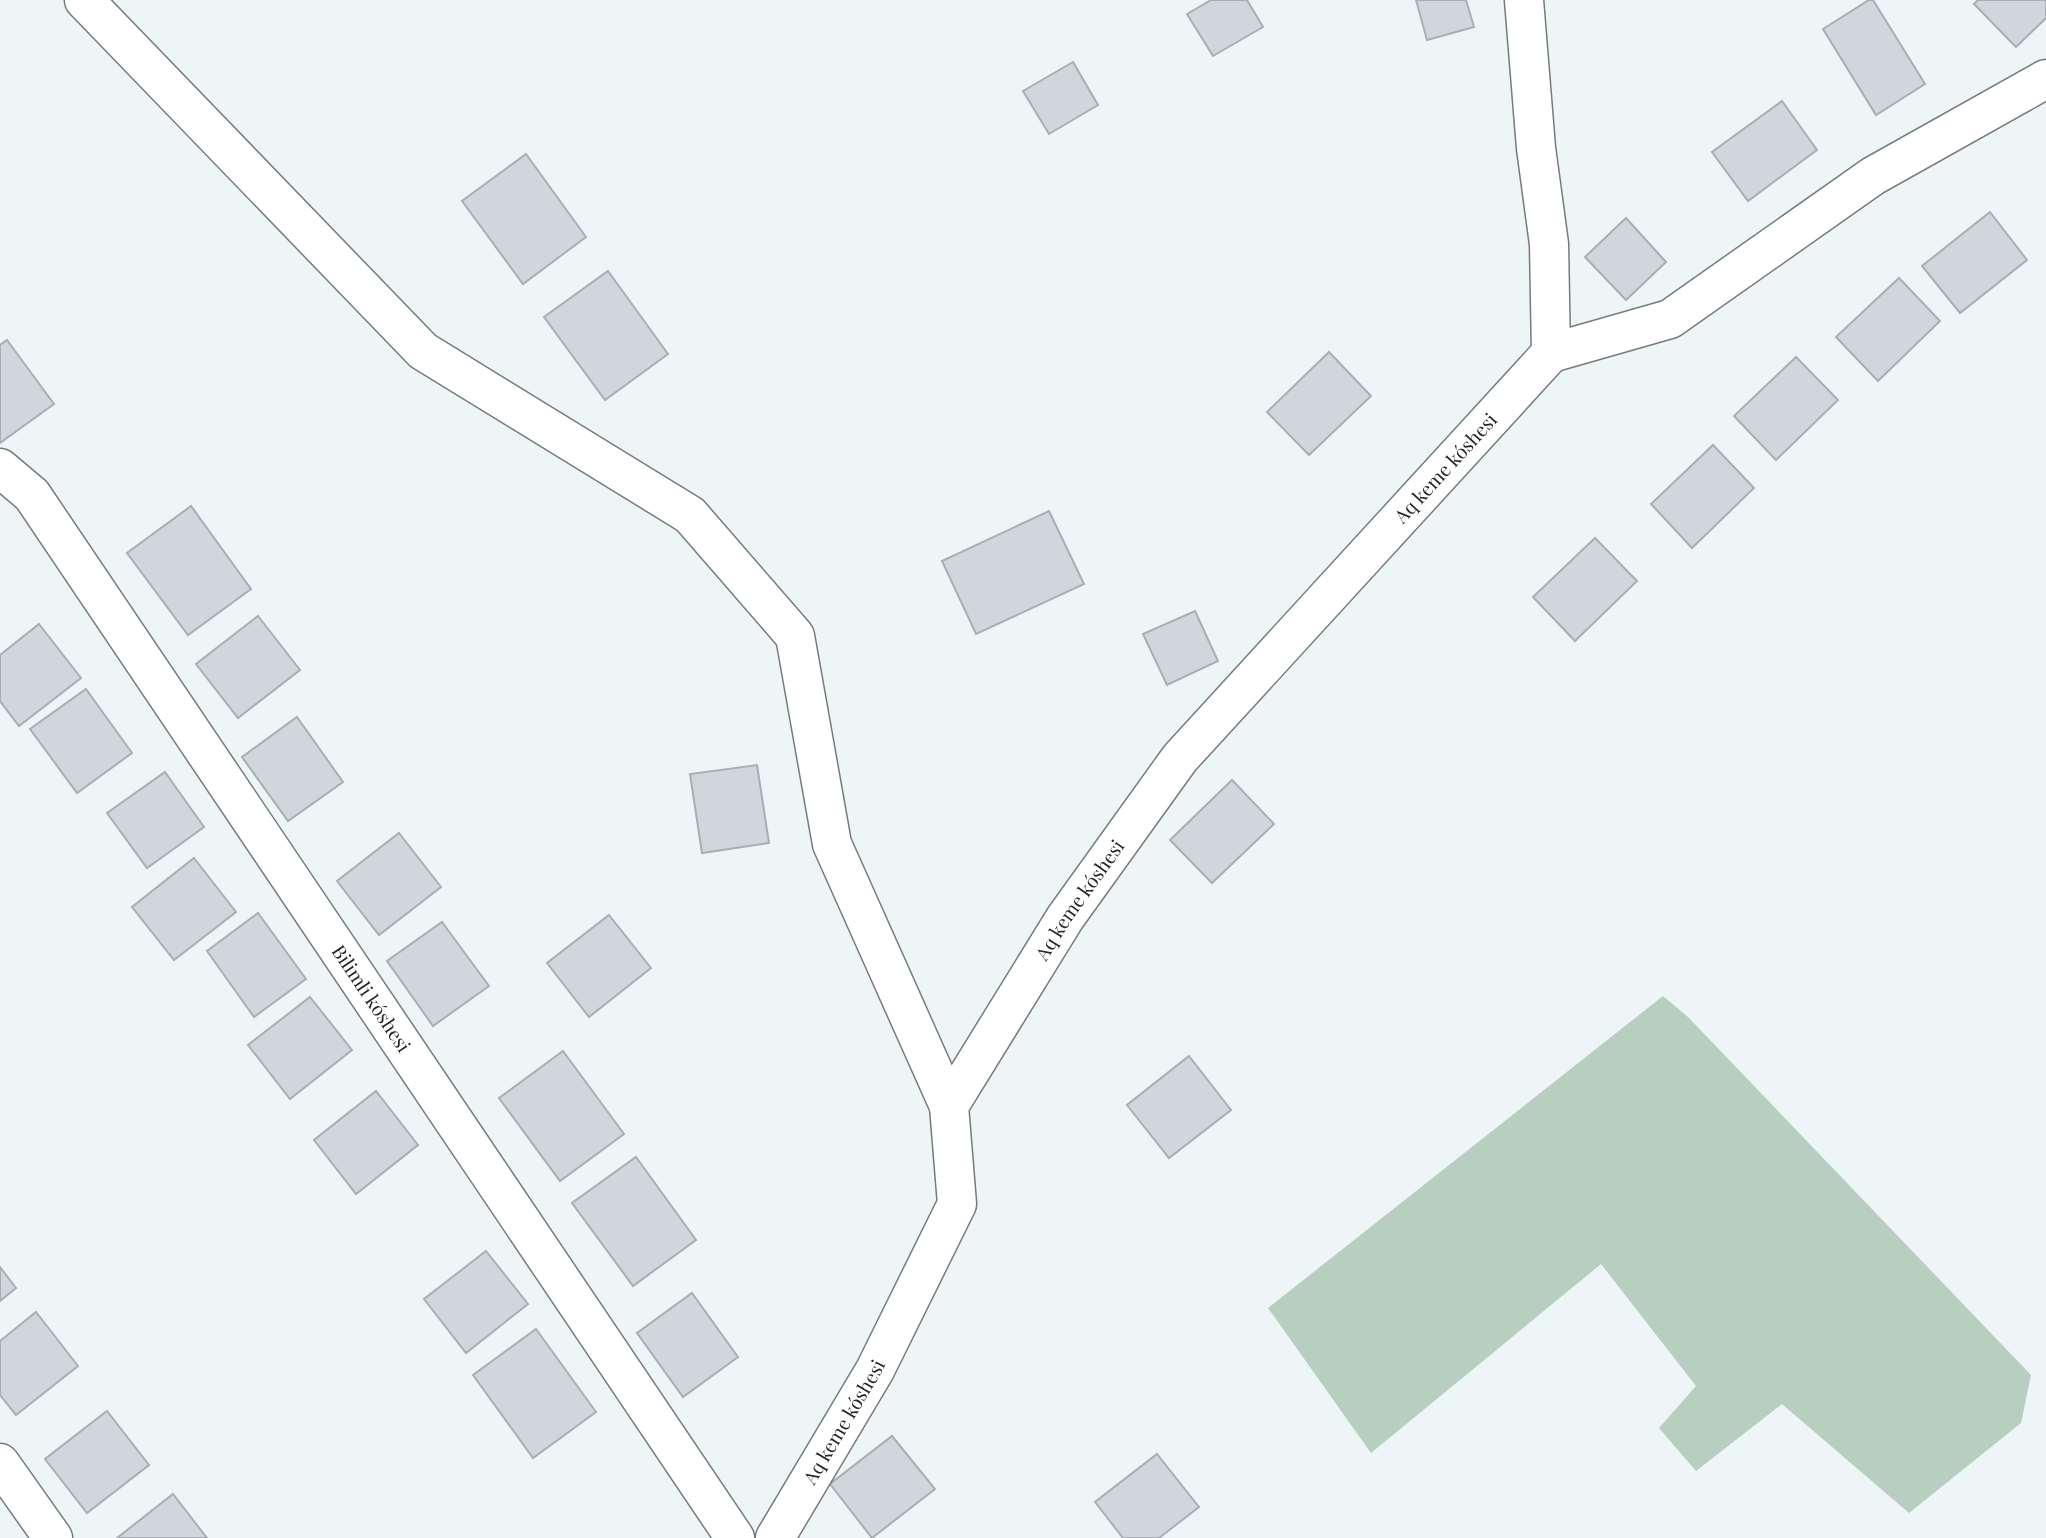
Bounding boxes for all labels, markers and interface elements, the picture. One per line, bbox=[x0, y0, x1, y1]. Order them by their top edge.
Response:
street label: Aq keme kóshesi bbox=[1387, 406, 1502, 529]
street label: Aq keme kóshesi bbox=[1028, 834, 1130, 965]
street label: Bilimli kóshesi bbox=[327, 939, 418, 1057]
street label: Aq keme kóshesi bbox=[795, 1355, 890, 1489]

